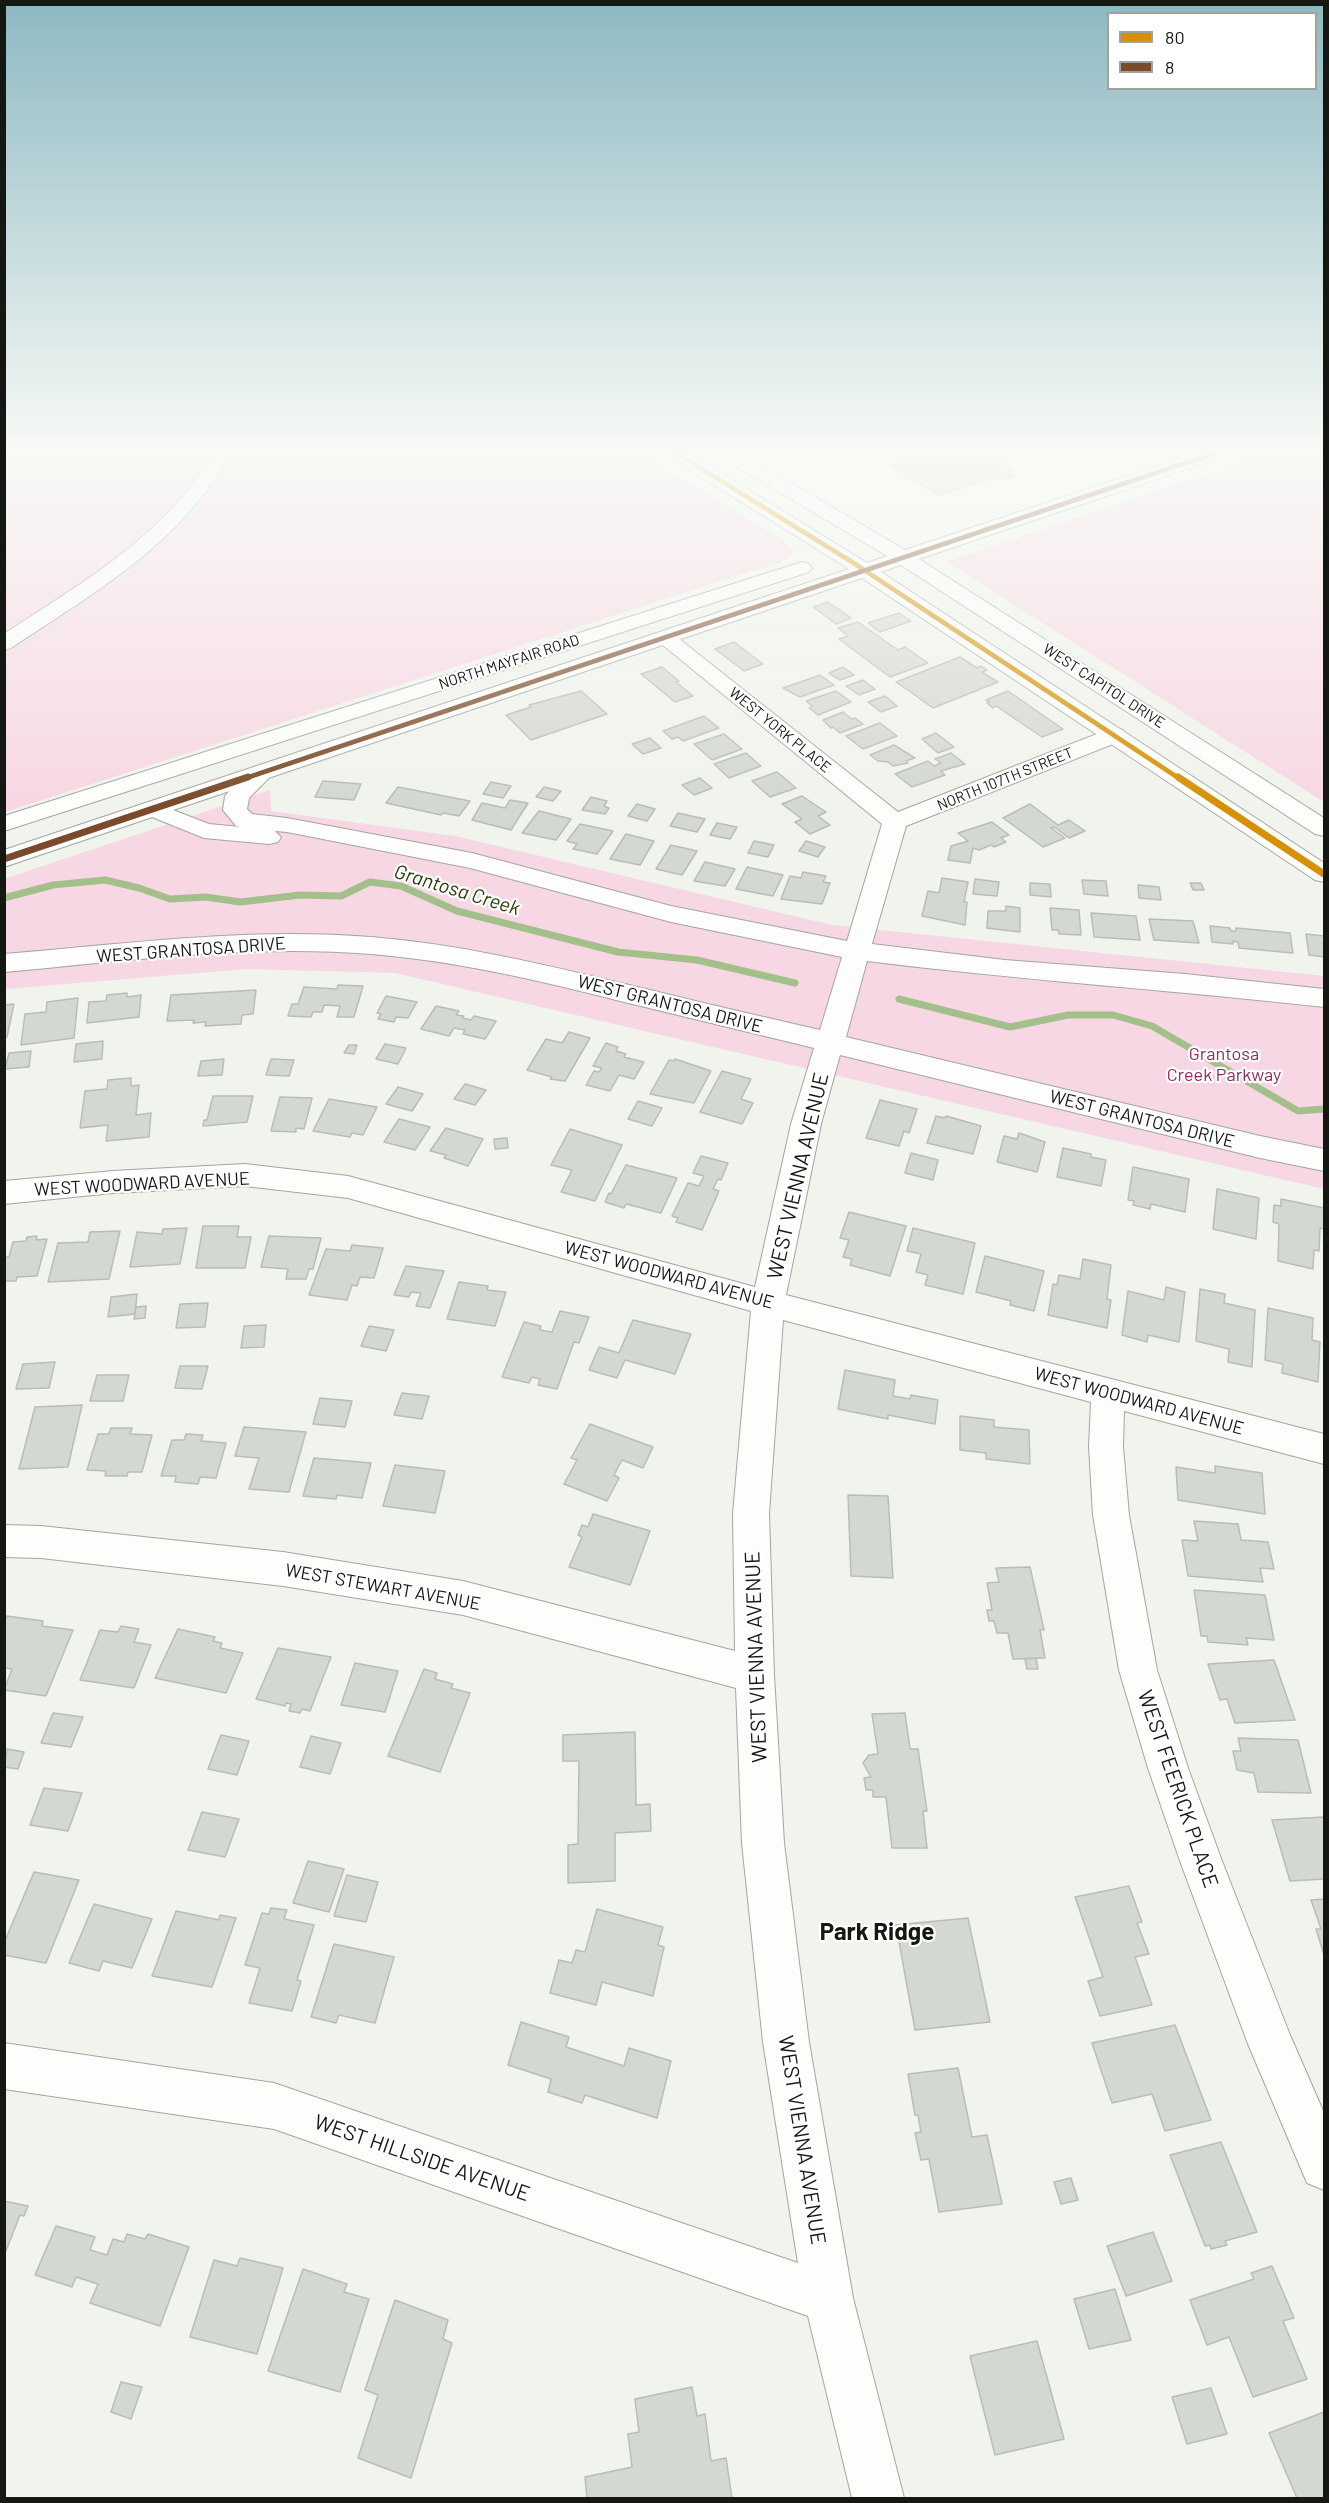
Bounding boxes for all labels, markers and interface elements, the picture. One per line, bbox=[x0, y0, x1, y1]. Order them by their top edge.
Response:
legend bbox=[1107, 12, 1317, 90]
text: 80 bbox=[1165, 26, 1185, 48]
text: 8 bbox=[1165, 56, 1174, 78]
street label: NORTH MAYFAIR ROAD bbox=[436, 631, 582, 693]
street label: WEST CAPITOL DRIVE bbox=[1040, 640, 1168, 732]
street label: WEST YORK PLACE bbox=[725, 683, 835, 777]
street label: NORTH 107TH STREET bbox=[934, 743, 1076, 815]
water label: Grantosa Creek bbox=[391, 860, 523, 920]
street label: WEST GRANTOSA DRIVE bbox=[96, 933, 286, 967]
street label: WEST GRANTOSA DRIVE bbox=[575, 971, 765, 1037]
park label: Grantosa Creek Parkway bbox=[1167, 1043, 1281, 1086]
street label: WEST VIENNA AVENUE bbox=[762, 1070, 834, 1282]
street label: WEST GRANTOSA DRIVE bbox=[1047, 1086, 1237, 1152]
street label: WEST WOODWARD AVENUE bbox=[34, 1168, 250, 1200]
street label: WEST WOODWARD AVENUE bbox=[562, 1237, 776, 1313]
street label: WEST WOODWARD AVENUE bbox=[1032, 1363, 1246, 1439]
street label: WEST VIENNA AVENUE bbox=[740, 1551, 772, 1763]
street label: WEST STEWART AVENUE bbox=[284, 1559, 482, 1615]
street label: WEST FEERICK PLACE bbox=[1132, 1687, 1224, 1891]
district label: Park Ridge bbox=[820, 1918, 934, 1946]
street label: WEST VIENNA AVENUE bbox=[773, 2034, 831, 2246]
street label: WEST HILLSIDE AVENUE bbox=[311, 2109, 533, 2207]

